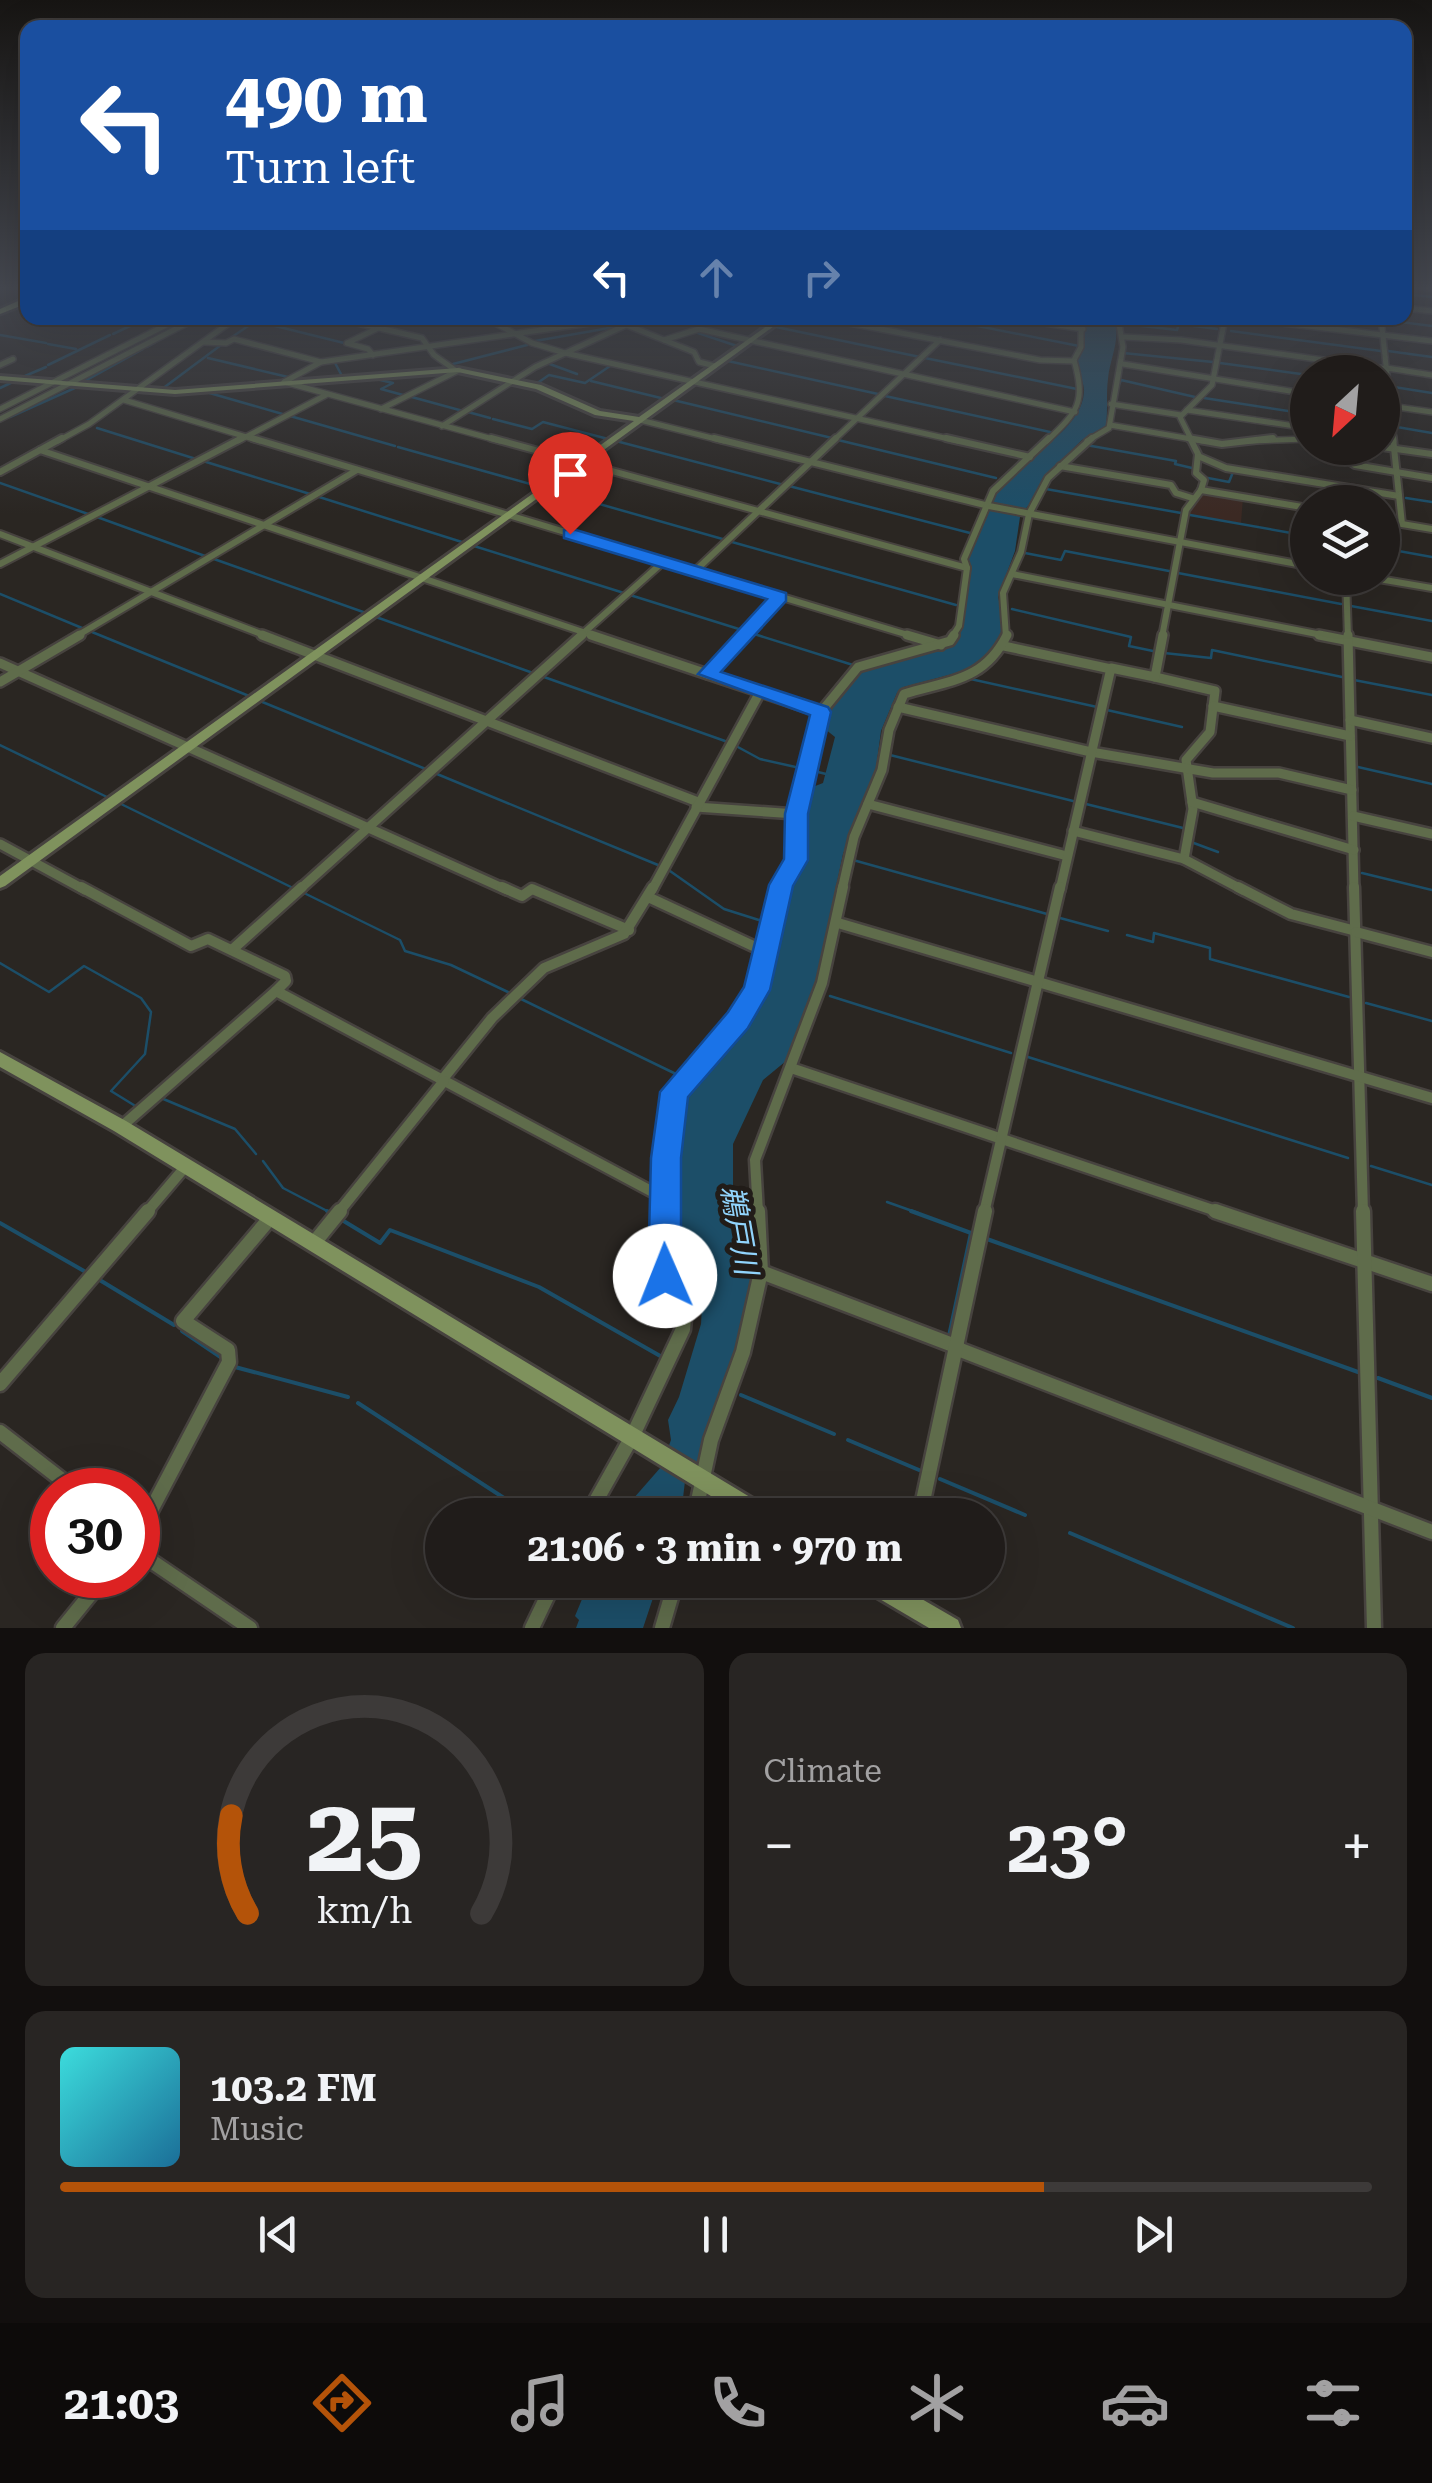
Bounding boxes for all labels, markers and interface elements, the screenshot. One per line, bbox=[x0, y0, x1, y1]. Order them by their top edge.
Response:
text: 490 m bbox=[225, 57, 428, 139]
icon: left bbox=[60, 60, 190, 190]
text: Turn left bbox=[225, 141, 415, 194]
icon: left bbox=[584, 250, 639, 305]
icon: ahead bbox=[689, 250, 744, 305]
icon: right bbox=[794, 250, 849, 305]
north arrow bbox=[1290, 355, 1400, 465]
map controls bbox=[1290, 355, 1400, 595]
pin bbox=[528, 432, 613, 535]
icon: arrive bbox=[543, 447, 598, 502]
button: layers bbox=[1290, 485, 1400, 595]
water label: 鵜戸川 bbox=[714, 1183, 765, 1280]
position arrow bbox=[613, 1224, 717, 1328]
speed limit sign: 30 bbox=[30, 1468, 160, 1598]
text: 21:06 · 3 min · 970 m bbox=[528, 1526, 902, 1570]
text: Climate bbox=[764, 1752, 882, 1790]
text: 25 bbox=[306, 1775, 422, 1896]
text: 23° bbox=[1007, 1802, 1128, 1890]
text: − bbox=[764, 1814, 794, 1878]
text: + bbox=[1341, 1814, 1372, 1878]
text: km/h bbox=[316, 1890, 412, 1932]
text: 103.2 FM bbox=[210, 2066, 377, 2110]
text: Music bbox=[210, 2110, 304, 2148]
icon: previous bbox=[251, 2207, 306, 2262]
icon: pause bbox=[688, 2207, 743, 2262]
icon: next bbox=[1126, 2207, 1181, 2262]
icon: directions bbox=[307, 2368, 377, 2438]
icon: music bbox=[505, 2368, 575, 2438]
icon: phone bbox=[703, 2368, 773, 2438]
icon: climate bbox=[902, 2368, 972, 2438]
icon: car bbox=[1100, 2368, 1170, 2438]
icon: filters bbox=[1298, 2368, 1368, 2438]
text: 21:03 bbox=[64, 2377, 179, 2430]

